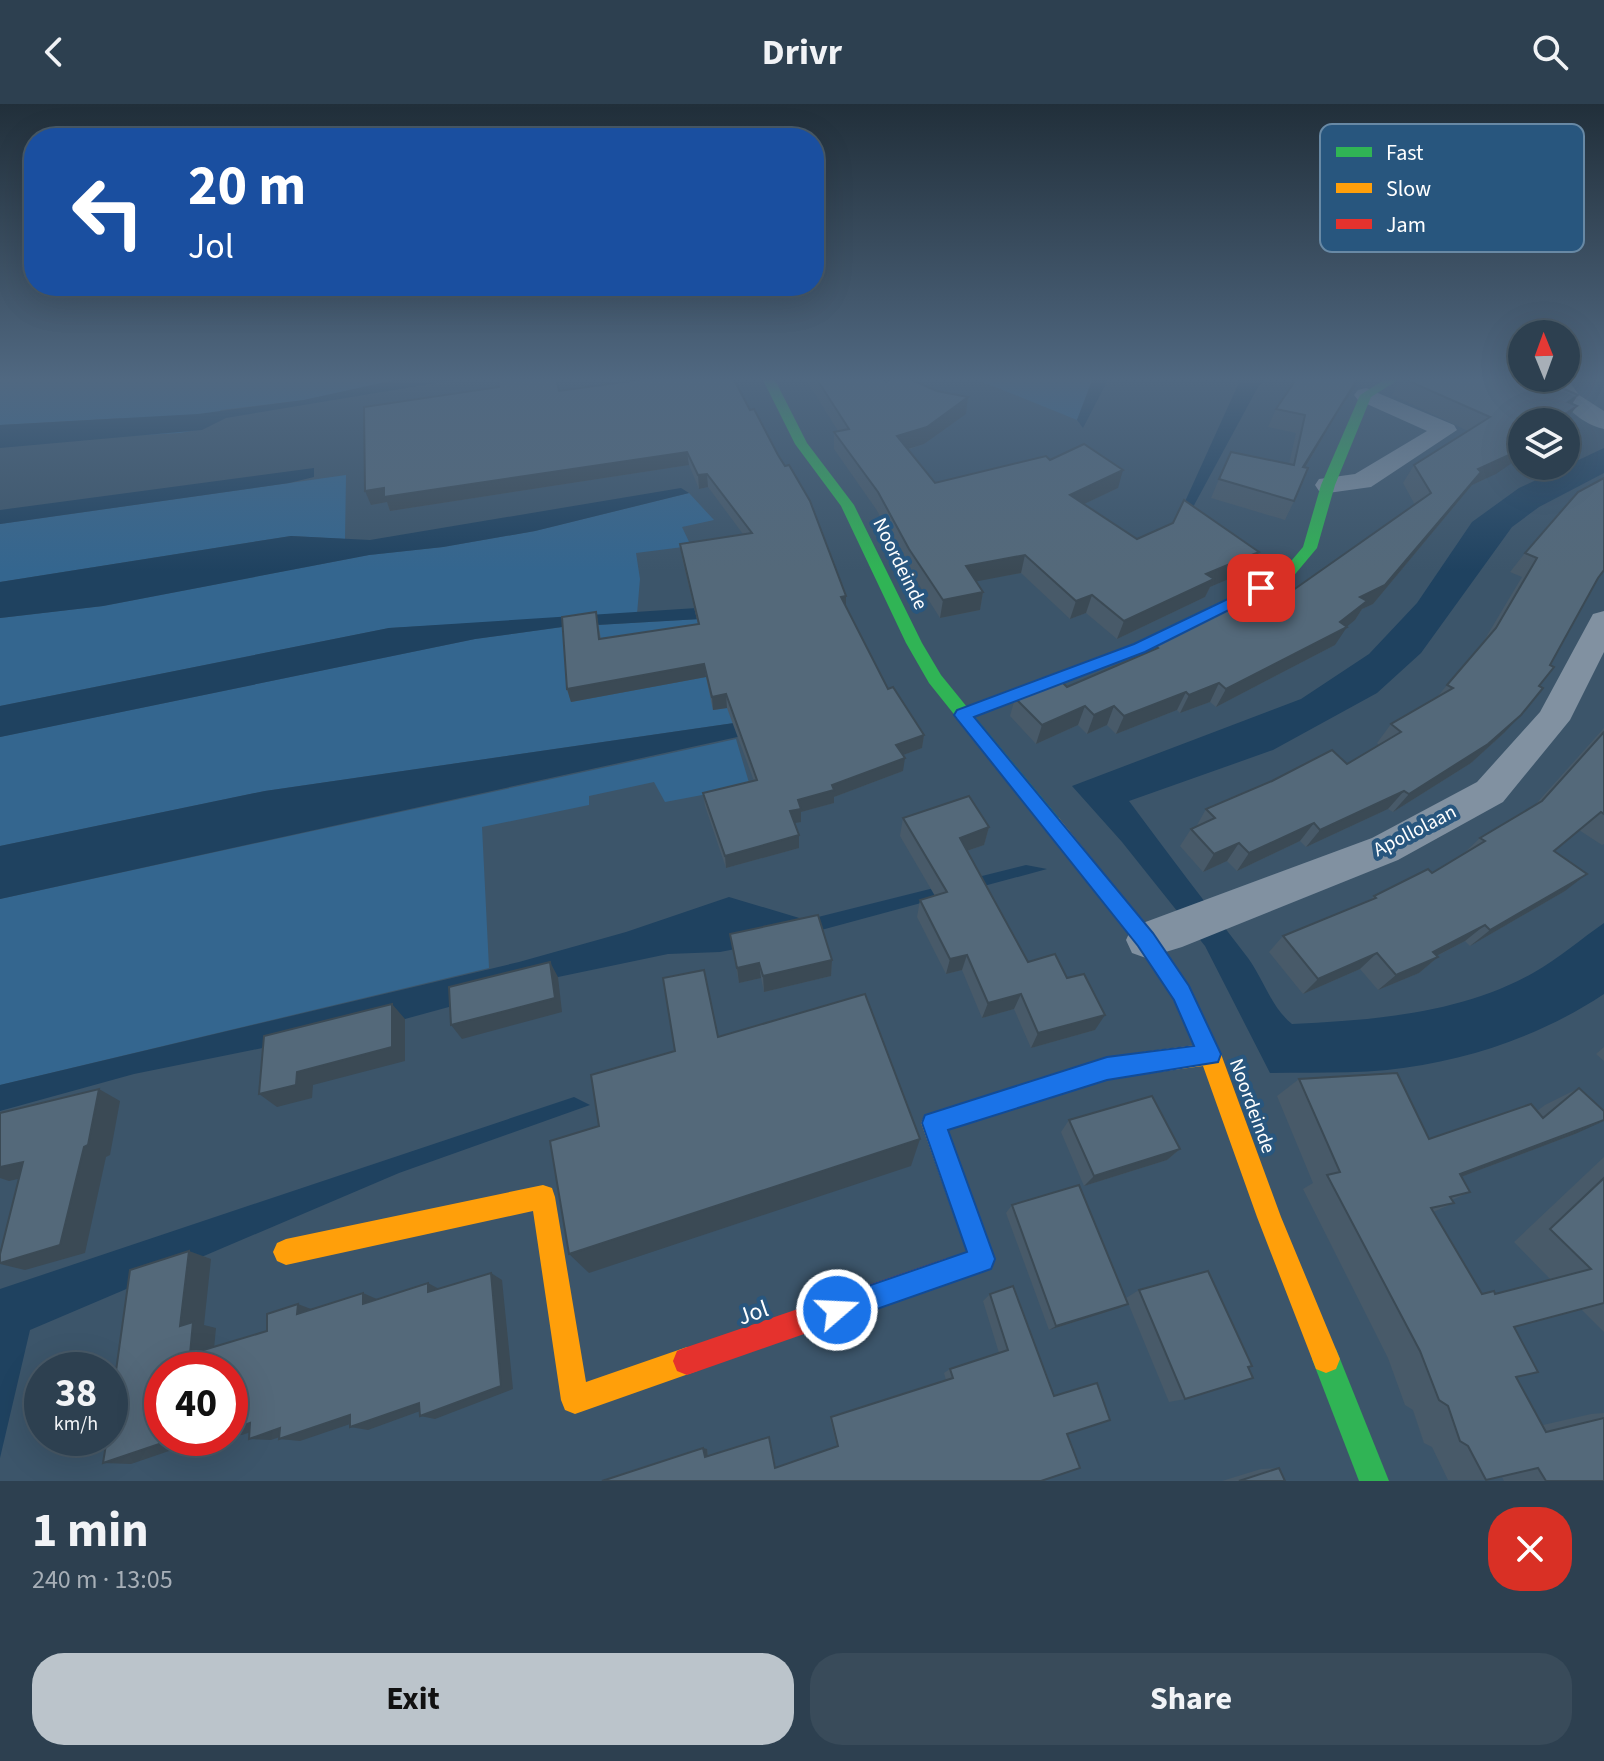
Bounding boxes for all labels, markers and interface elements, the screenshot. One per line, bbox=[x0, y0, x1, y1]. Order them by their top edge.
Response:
text: Drivr bbox=[762, 27, 842, 78]
icon: back bbox=[32, 30, 76, 74]
icon: search bbox=[1528, 30, 1572, 74]
legend bbox=[1320, 124, 1584, 252]
text: Fast bbox=[1386, 137, 1424, 169]
text: 20 m bbox=[188, 147, 306, 226]
icon: left bbox=[56, 160, 160, 264]
text: Slow bbox=[1386, 173, 1431, 205]
text: Jam bbox=[1386, 209, 1426, 241]
text: Jol bbox=[188, 221, 234, 272]
north arrow bbox=[1508, 320, 1580, 392]
map controls bbox=[1508, 320, 1580, 480]
button: layers bbox=[1508, 408, 1580, 480]
street label: Noordeinde bbox=[866, 513, 934, 615]
pin bbox=[1227, 554, 1295, 622]
icon: arrive bbox=[1239, 566, 1283, 610]
street label: Apollolaan bbox=[1369, 798, 1461, 864]
street label: Noordeinde bbox=[1222, 1055, 1282, 1157]
position arrow bbox=[795, 1268, 879, 1352]
street label: Jol bbox=[733, 1291, 773, 1335]
speed limit sign: 40 bbox=[144, 1352, 248, 1456]
text: 38 bbox=[55, 1365, 97, 1422]
text: km/h bbox=[54, 1410, 98, 1438]
text: 1 min bbox=[32, 1497, 149, 1565]
button: close bbox=[1488, 1507, 1572, 1591]
text: 240 m · 13:05 bbox=[32, 1561, 173, 1598]
button: Exit bbox=[32, 1653, 794, 1745]
button: Share bbox=[810, 1653, 1572, 1745]

